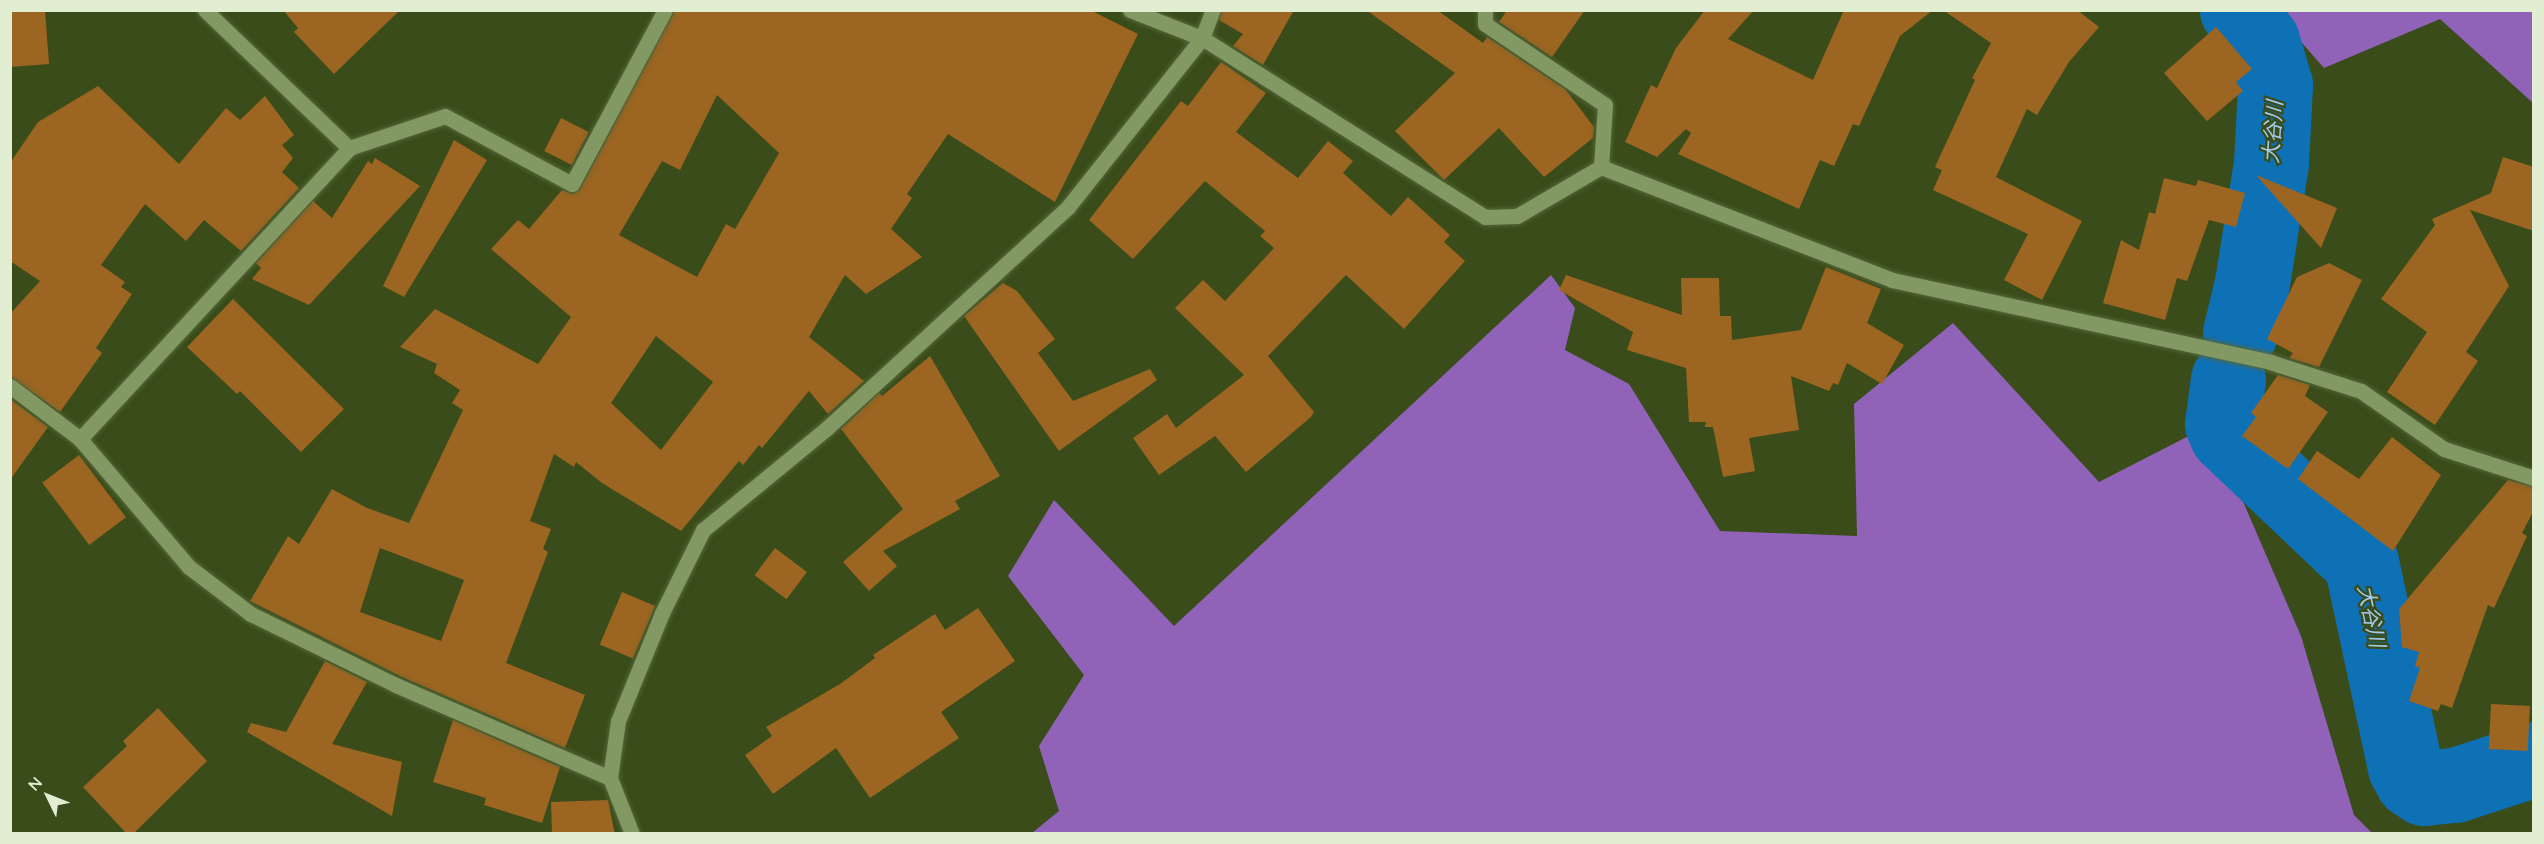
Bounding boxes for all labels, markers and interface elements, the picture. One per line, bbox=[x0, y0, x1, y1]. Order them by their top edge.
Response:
water label: 大谷川 bbox=[2257, 100, 2287, 164]
water label: 大谷川 bbox=[2353, 583, 2391, 649]
north arrow bbox=[18, 766, 78, 826]
text: N bbox=[24, 773, 46, 795]

